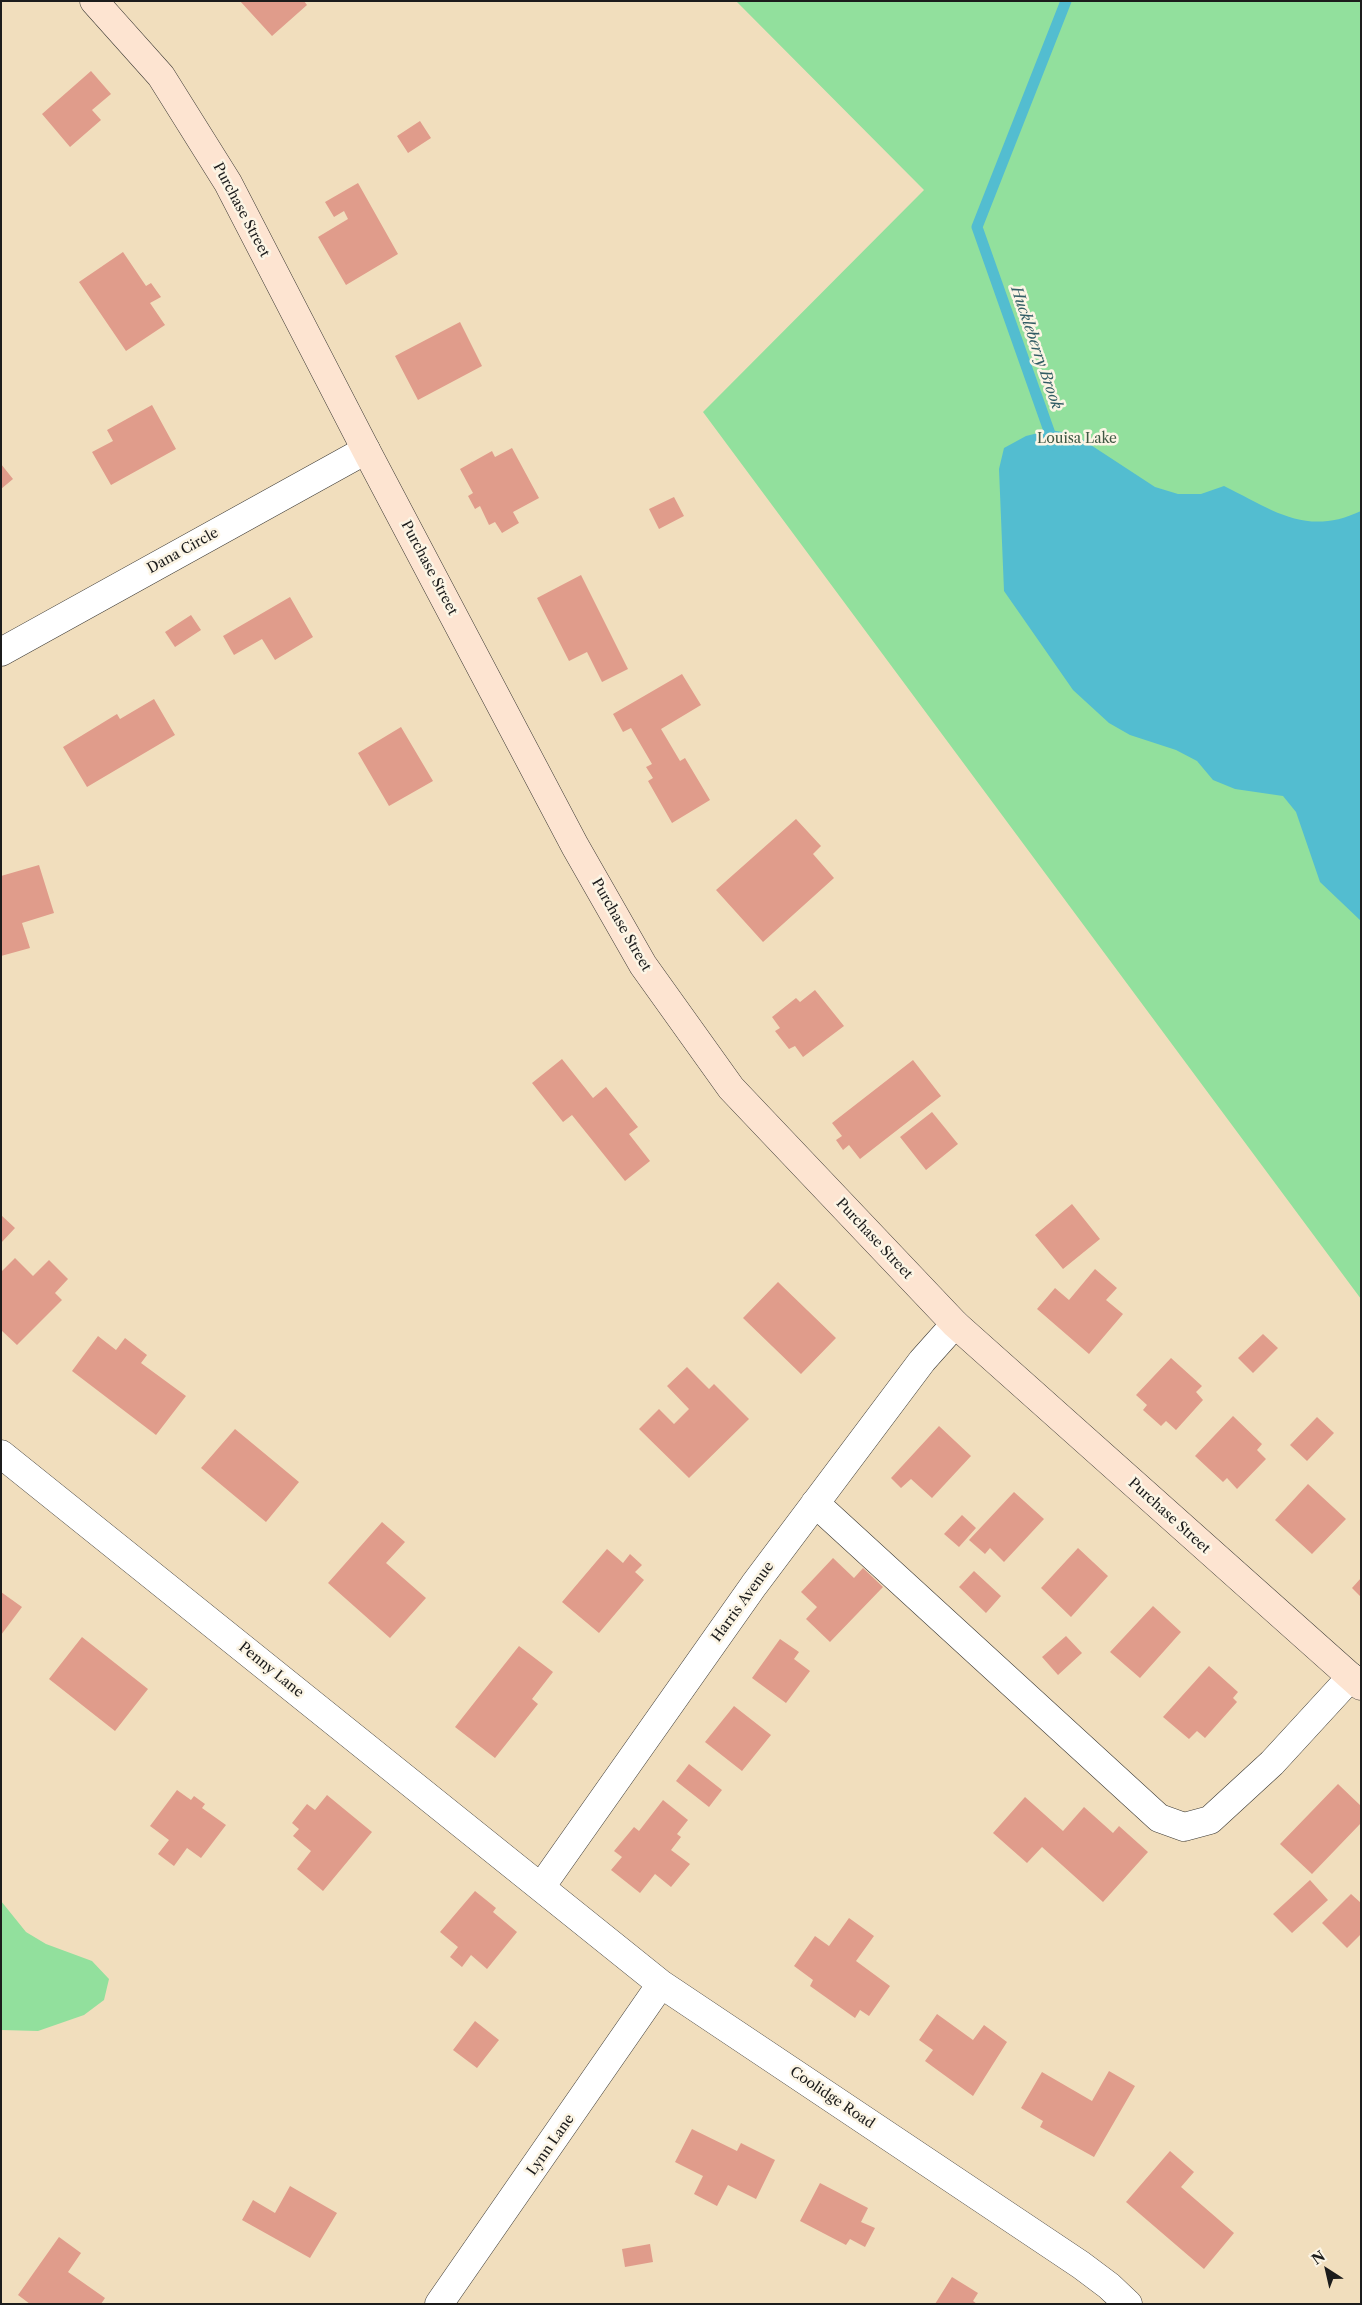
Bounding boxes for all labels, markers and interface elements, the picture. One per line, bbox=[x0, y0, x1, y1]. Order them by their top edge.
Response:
street label: Purchase Street bbox=[209, 160, 273, 260]
water label: Huckleberry Brook bbox=[1006, 284, 1066, 412]
park label: Louisa Lake bbox=[1037, 431, 1117, 447]
street label: Purchase Street bbox=[397, 518, 461, 618]
street label: Dana Circle bbox=[145, 525, 221, 577]
street label: Purchase Street bbox=[588, 876, 654, 974]
street label: Purchase Street bbox=[832, 1195, 916, 1283]
street label: Purchase Street bbox=[1125, 1475, 1213, 1557]
street label: Harris Avenue bbox=[708, 1559, 778, 1645]
street label: Penny Lane bbox=[235, 1639, 307, 1701]
street label: Coolidge Road bbox=[787, 2064, 877, 2132]
street label: Lynn Lane bbox=[524, 2111, 578, 2179]
north arrow bbox=[1302, 2245, 1352, 2295]
text: N bbox=[1308, 2247, 1329, 2269]

